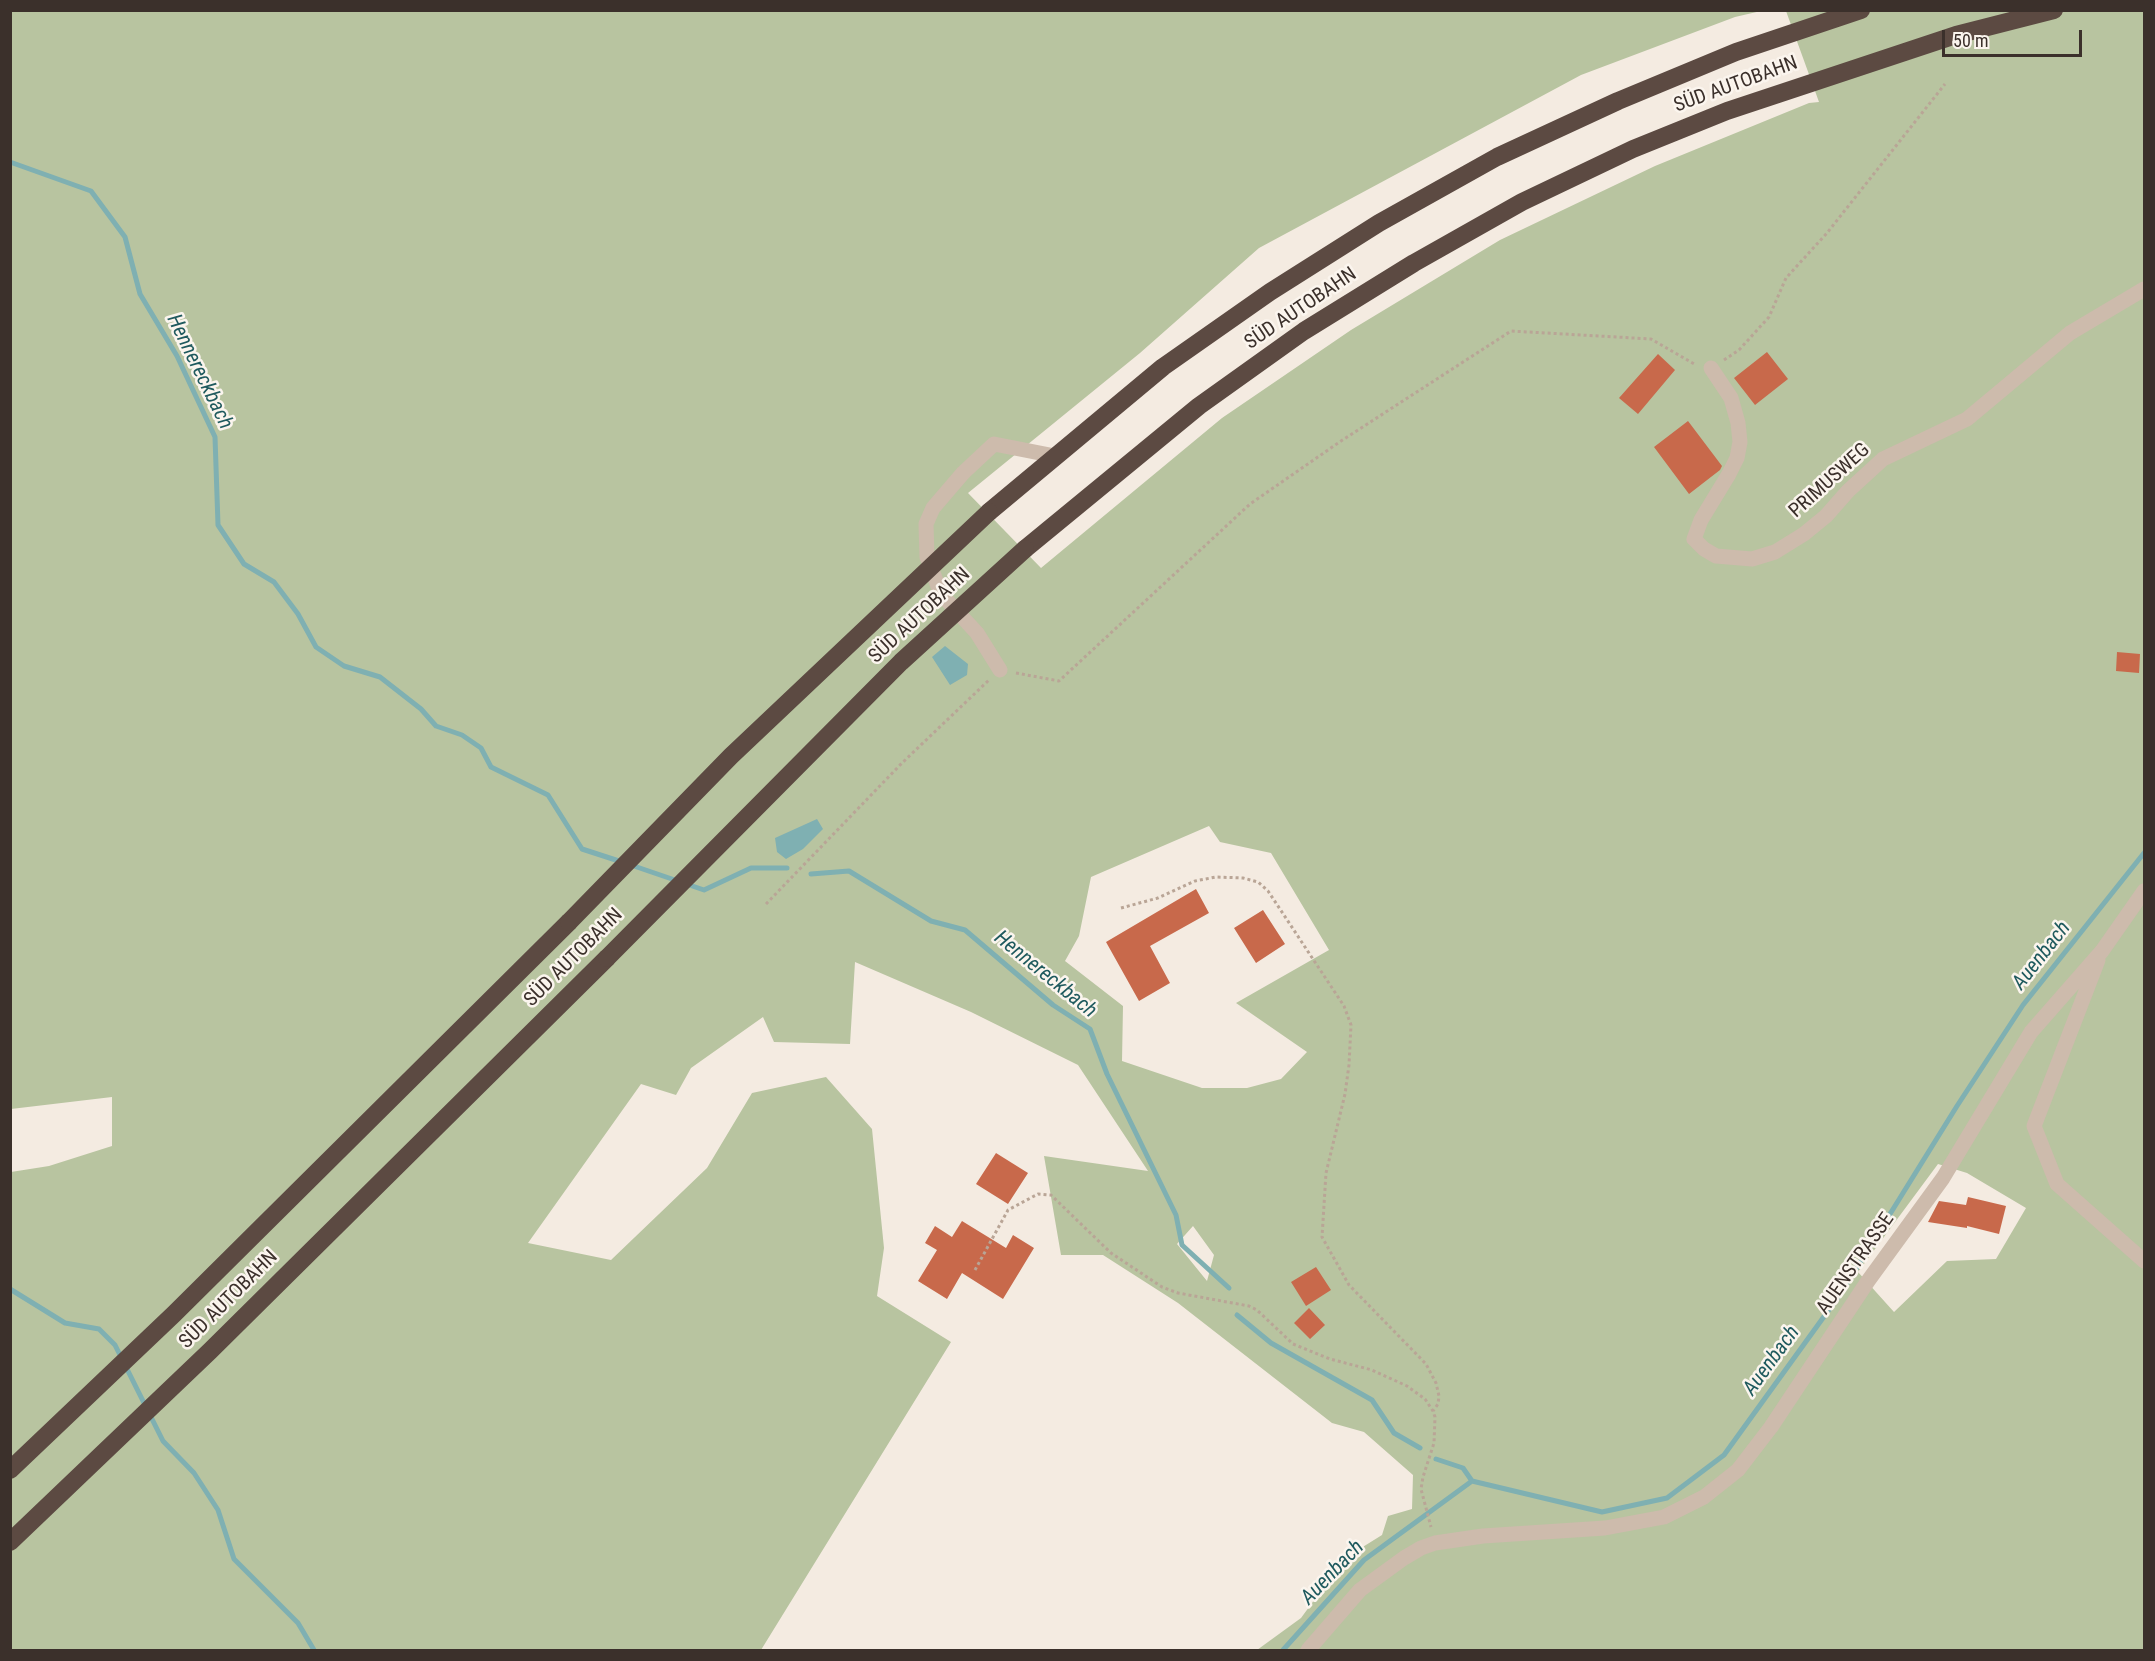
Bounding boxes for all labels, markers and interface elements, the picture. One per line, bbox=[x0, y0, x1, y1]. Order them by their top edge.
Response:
scale bar bbox=[1945, 18, 2084, 56]
text: 50 m bbox=[1953, 30, 1988, 51]
street label: SÜD AUTOBAHN bbox=[1671, 52, 1801, 118]
street label: SÜD AUTOBAHN bbox=[1241, 263, 1361, 355]
water label: Hennereckbach bbox=[160, 310, 238, 434]
street label: PRIMUSWEG bbox=[1785, 438, 1875, 524]
street label: SÜD AUTOBAHN bbox=[864, 563, 976, 669]
street label: SÜD AUTOBAHN bbox=[520, 904, 628, 1012]
water label: Auenbach bbox=[2007, 917, 2077, 995]
water label: Hennereckbach bbox=[989, 926, 1101, 1024]
street label: AUENSTRASSE bbox=[1812, 1209, 1900, 1319]
street label: SÜD AUTOBAHN bbox=[175, 1246, 283, 1354]
water label: Auenbach bbox=[1738, 1321, 1806, 1401]
water label: Auenbach bbox=[1296, 1535, 1370, 1611]

